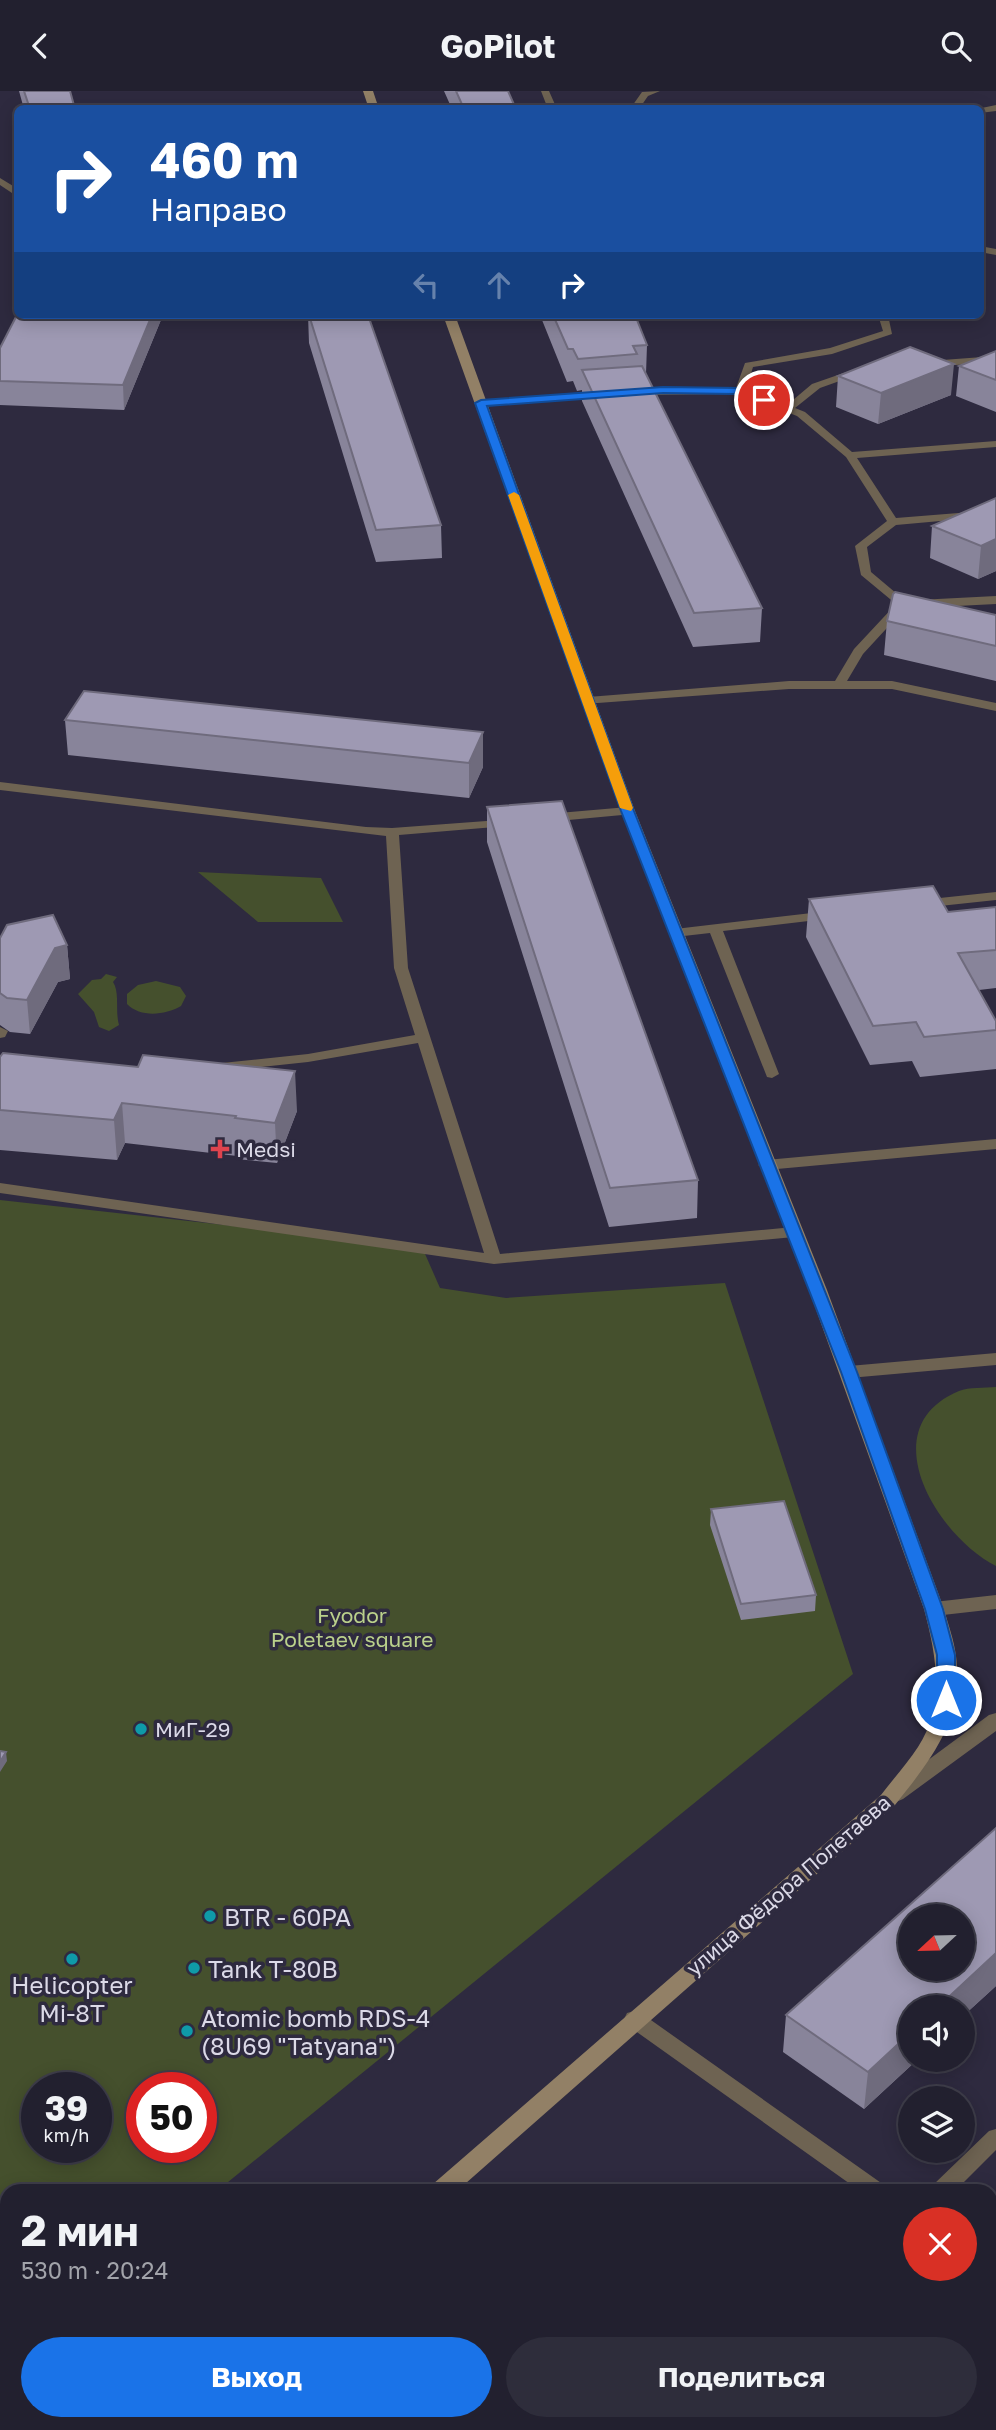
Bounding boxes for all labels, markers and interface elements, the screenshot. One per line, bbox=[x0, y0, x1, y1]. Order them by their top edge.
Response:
icon: back bbox=[21, 27, 59, 65]
text: GoPilot bbox=[440, 27, 556, 65]
icon: search bbox=[937, 27, 975, 65]
text: 460 m bbox=[150, 130, 299, 189]
icon: right bbox=[35, 133, 126, 224]
text: Направо bbox=[150, 190, 287, 228]
icon: left bbox=[407, 266, 445, 304]
icon: ahead bbox=[480, 266, 518, 304]
icon: right bbox=[553, 266, 591, 304]
pin bbox=[734, 370, 794, 430]
icon: arrive bbox=[745, 381, 783, 419]
place label: Medsi bbox=[236, 1136, 296, 1162]
marker: Medsi bbox=[210, 1139, 230, 1159]
park label: Fyodor Poletaev square bbox=[271, 1602, 433, 1652]
position arrow bbox=[909, 1663, 983, 1737]
place label: МиГ-29 bbox=[155, 1716, 231, 1742]
marker: МиГ-29 bbox=[133, 1721, 149, 1737]
street label: улица Фёдора Полетаева bbox=[681, 1789, 895, 1981]
place label: BTR - 60PA bbox=[224, 1902, 351, 1931]
north arrow bbox=[898, 1904, 975, 1981]
map controls bbox=[898, 1904, 975, 2163]
marker: BTR - 60PA bbox=[202, 1908, 218, 1924]
marker: Helicopter Mi-8T bbox=[64, 1951, 80, 1967]
place label: Tank T-80B bbox=[208, 1954, 337, 1983]
marker: Tank T-80B bbox=[186, 1960, 202, 1976]
place label: Helicopter Mi-8T bbox=[11, 1970, 133, 2027]
button: sound bbox=[898, 1995, 975, 2072]
place label: Atomic bomb RDS-4 (8U69 "Tatyana") bbox=[201, 2003, 430, 2060]
marker: Atomic bomb RDS-4 (8U69 "Tatyana") bbox=[179, 2023, 195, 2039]
speed limit sign: 50 bbox=[126, 2072, 217, 2163]
button: layers bbox=[898, 2086, 975, 2163]
text: 39 bbox=[45, 2087, 88, 2129]
text: km/h bbox=[44, 2124, 89, 2146]
text: 2 мин bbox=[21, 2205, 139, 2255]
button: close bbox=[903, 2207, 977, 2281]
text: 530 m · 20:24 bbox=[21, 2256, 168, 2284]
button: Выход bbox=[21, 2337, 492, 2417]
button: Поделиться bbox=[506, 2337, 977, 2417]

